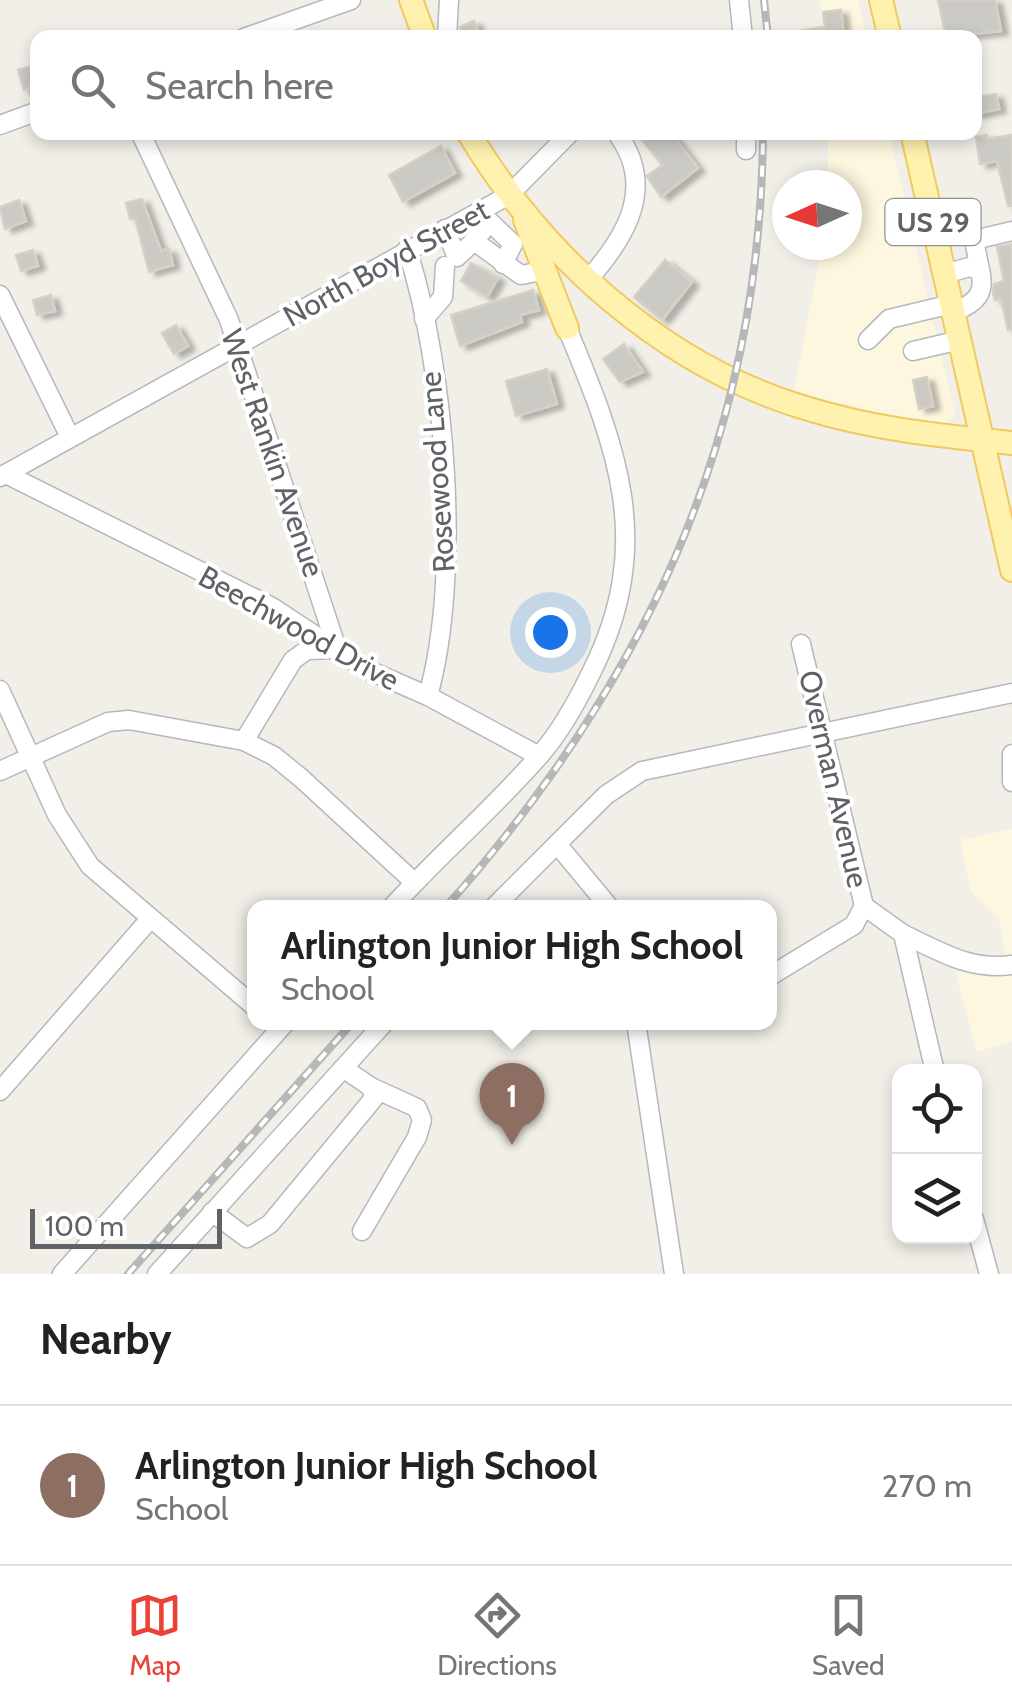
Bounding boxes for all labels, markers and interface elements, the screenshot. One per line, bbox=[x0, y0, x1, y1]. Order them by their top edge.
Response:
search box bbox=[30, 30, 982, 140]
icon: search bbox=[65, 58, 120, 113]
text: Search here bbox=[145, 62, 334, 109]
north arrow bbox=[772, 170, 862, 260]
street label: North Boyd Street bbox=[277, 191, 495, 335]
road number: US 29 bbox=[886, 199, 980, 245]
street label: West Rankin Avenue bbox=[213, 324, 333, 582]
street label: Rosewood Lane bbox=[412, 370, 462, 574]
street label: Beechwood Drive bbox=[192, 558, 406, 698]
your location bbox=[525, 607, 576, 658]
street label: Overman Avenue bbox=[791, 667, 877, 891]
popup bbox=[247, 900, 777, 1030]
text: Arlington Junior High School bbox=[281, 922, 743, 969]
text: School bbox=[281, 969, 374, 1008]
pin: 1 bbox=[480, 1062, 544, 1145]
map controls bbox=[892, 1064, 982, 1244]
button: locate bbox=[892, 1064, 982, 1154]
button: layers bbox=[892, 1154, 982, 1244]
scale bar bbox=[30, 1204, 222, 1248]
text: 100 m bbox=[45, 1209, 124, 1243]
text: Nearby bbox=[40, 1313, 172, 1365]
text: Arlington Junior High School bbox=[135, 1442, 597, 1489]
text: 1 bbox=[67, 1466, 78, 1505]
text: 270 m bbox=[882, 1466, 972, 1505]
text: School bbox=[135, 1489, 228, 1528]
tab: Map bbox=[127, 1588, 182, 1682]
tab: Directions bbox=[437, 1588, 557, 1682]
tab: Saved bbox=[812, 1588, 885, 1682]

